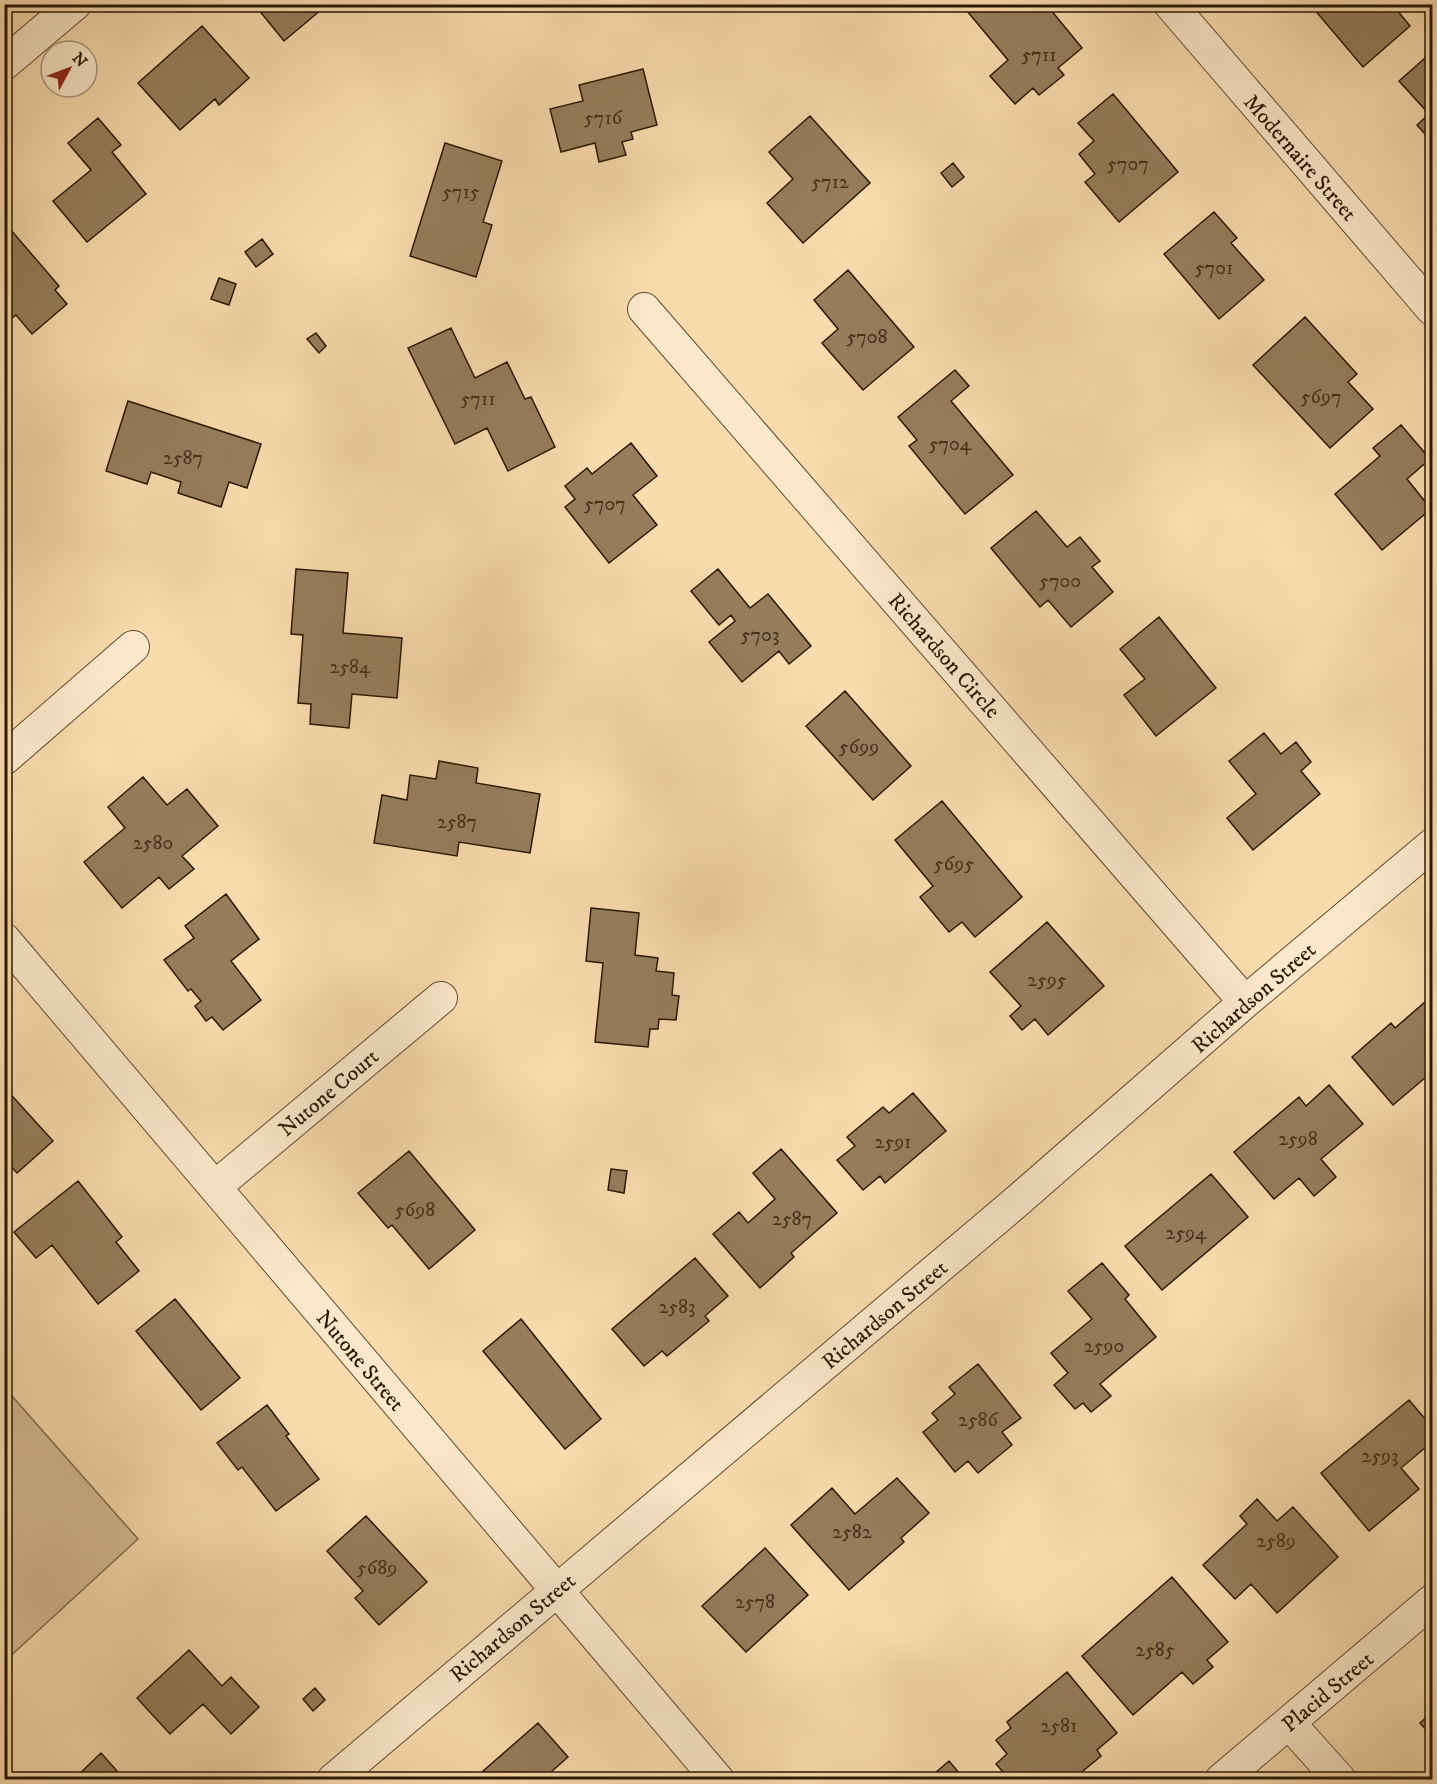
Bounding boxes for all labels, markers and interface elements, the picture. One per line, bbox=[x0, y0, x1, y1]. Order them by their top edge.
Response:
north arrow bbox=[39, 39, 99, 99]
house number: 5711 bbox=[1021, 43, 1057, 68]
text: N bbox=[68, 48, 91, 71]
street label: Modernaire Street bbox=[1237, 89, 1362, 227]
house number: 5716 bbox=[584, 106, 623, 131]
house number: 5707 bbox=[1107, 152, 1149, 177]
house number: 5712 bbox=[811, 170, 849, 195]
house number: 5715 bbox=[442, 180, 480, 205]
house number: 5701 bbox=[1195, 256, 1233, 281]
house number: 5708 bbox=[846, 325, 888, 350]
house number: 5697 bbox=[1301, 385, 1341, 410]
house number: 5711 bbox=[460, 387, 496, 412]
house number: 5704 bbox=[929, 432, 972, 457]
house number: 2587 bbox=[163, 446, 203, 471]
house number: 5707 bbox=[584, 492, 626, 517]
house number: 5700 bbox=[1039, 569, 1081, 594]
street label: Richardson Circle bbox=[882, 588, 1006, 724]
house number: 5703 bbox=[741, 623, 779, 648]
house number: 2584 bbox=[329, 655, 371, 680]
house number: 5699 bbox=[839, 735, 879, 760]
house number: 2587 bbox=[437, 810, 477, 835]
house number: 2580 bbox=[133, 831, 173, 856]
house number: 5695 bbox=[934, 852, 974, 877]
street label: Richardson Street bbox=[1186, 937, 1322, 1060]
house number: 2595 bbox=[1027, 968, 1067, 993]
street label: Nutone Court bbox=[273, 1043, 385, 1143]
house number: 2598 bbox=[1278, 1127, 1318, 1152]
house number: 2591 bbox=[875, 1130, 911, 1155]
house number: 5698 bbox=[395, 1198, 435, 1223]
house number: 2587 bbox=[772, 1207, 812, 1232]
house number: 2594 bbox=[1165, 1221, 1207, 1246]
street label: Richardson Street bbox=[817, 1255, 953, 1376]
house number: 2583 bbox=[658, 1295, 696, 1320]
street label: Nutone Street bbox=[310, 1305, 410, 1417]
house number: 2590 bbox=[1084, 1334, 1124, 1359]
house number: 2586 bbox=[958, 1408, 999, 1433]
house number: 2593 bbox=[1361, 1444, 1399, 1469]
house number: 2582 bbox=[832, 1520, 872, 1545]
house number: 2589 bbox=[1256, 1529, 1296, 1554]
house number: 5689 bbox=[357, 1556, 397, 1581]
street label: Richardson Street bbox=[445, 1568, 581, 1689]
house number: 2578 bbox=[735, 1590, 775, 1615]
house number: 2585 bbox=[1135, 1638, 1175, 1663]
street label: Placid Street bbox=[1277, 1646, 1379, 1738]
house number: 2581 bbox=[1041, 1714, 1077, 1739]

